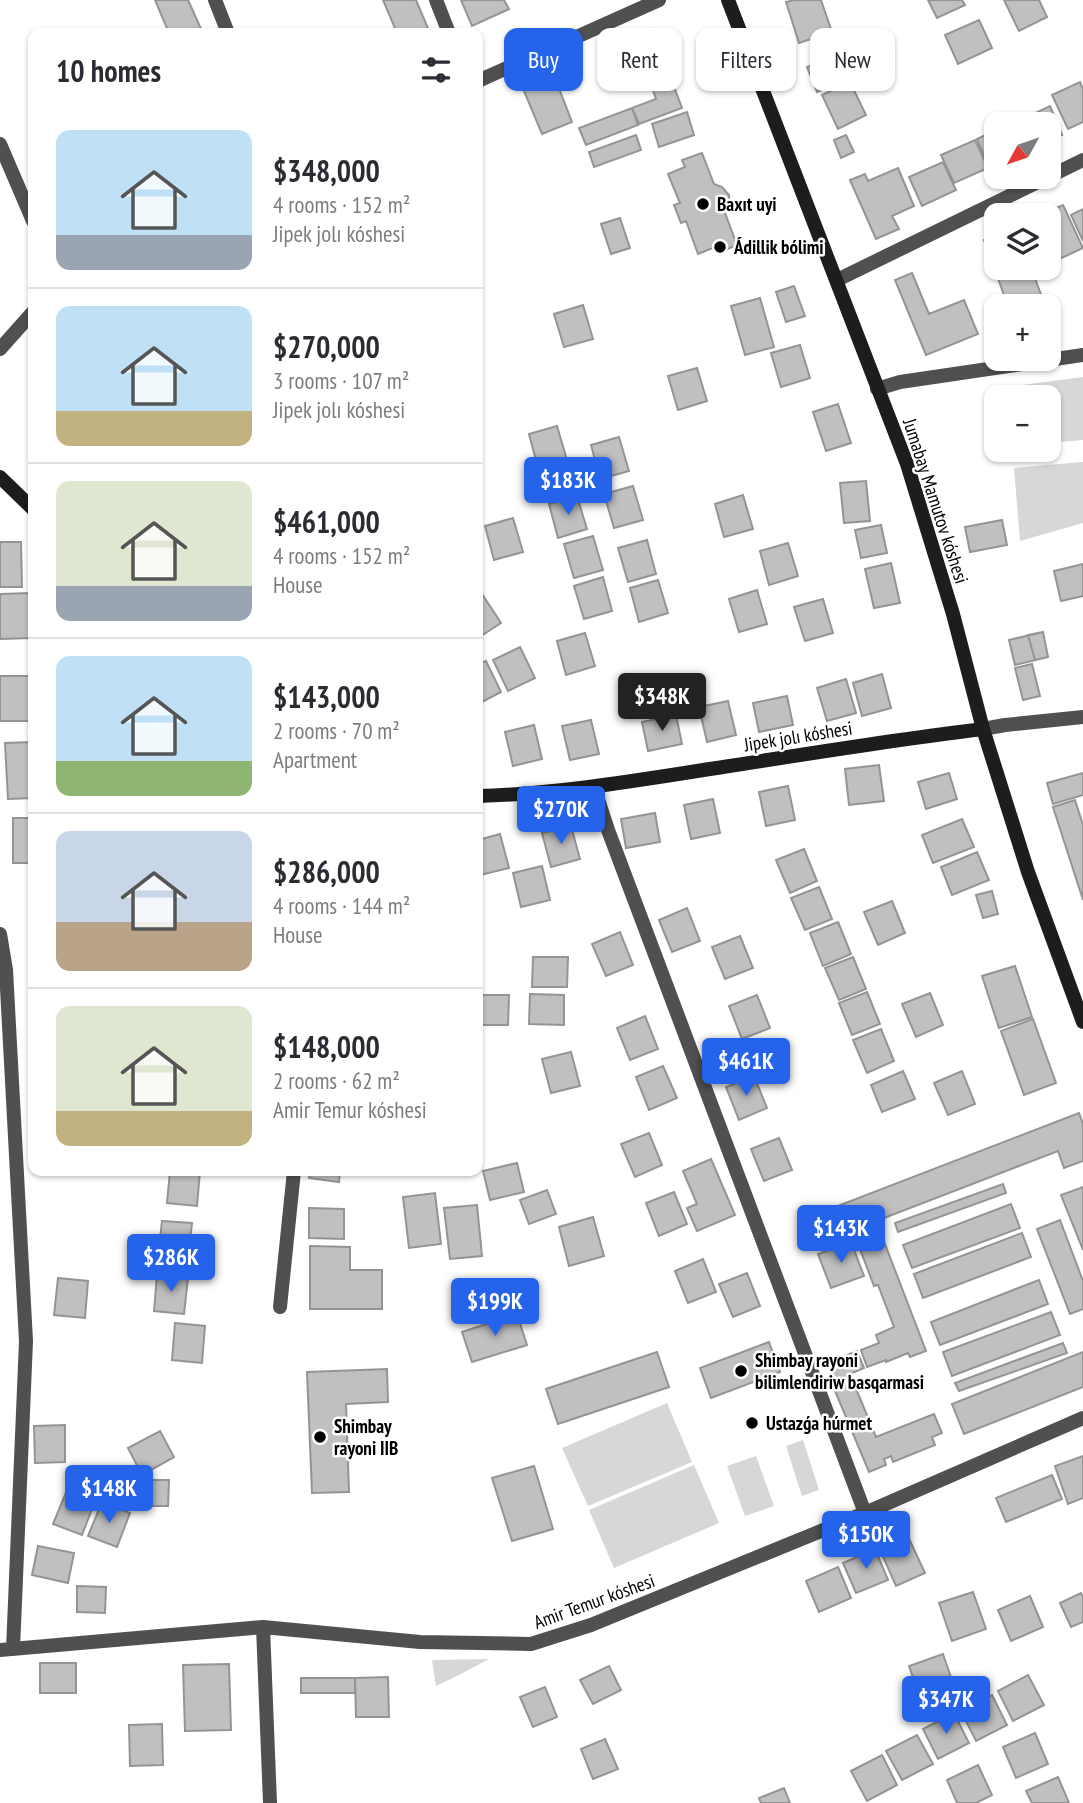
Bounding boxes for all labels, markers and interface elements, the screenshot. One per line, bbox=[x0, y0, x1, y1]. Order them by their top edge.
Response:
chip: Buy bbox=[504, 28, 583, 91]
chip: Rent bbox=[597, 28, 682, 91]
chip: Filters bbox=[696, 28, 796, 91]
chip: New bbox=[810, 28, 895, 91]
text: 10 homes bbox=[56, 51, 161, 90]
icon: filters bbox=[417, 51, 455, 89]
north arrow bbox=[984, 112, 1060, 189]
map controls bbox=[984, 112, 1061, 462]
text: $348,000 bbox=[273, 151, 380, 190]
icon: home bbox=[112, 158, 196, 242]
text: 4 rooms · 152 m² bbox=[273, 190, 410, 219]
place label: Baxıt uyi bbox=[717, 192, 777, 216]
marker: Baxıt uyi bbox=[695, 196, 711, 212]
button: layers bbox=[984, 203, 1061, 280]
text: Jipek jolı kóshesi bbox=[273, 219, 405, 248]
place label: Ádillik bólimi bbox=[733, 235, 824, 259]
marker: Ádillik bólimi bbox=[712, 239, 728, 255]
button: + bbox=[984, 294, 1061, 371]
text: $270,000 bbox=[273, 327, 380, 366]
icon: home bbox=[112, 334, 196, 418]
text: 3 rooms · 107 m² bbox=[273, 366, 409, 395]
button: − bbox=[984, 385, 1061, 462]
text: Jipek jolı kóshesi bbox=[273, 395, 405, 424]
street label: Jumabay Mamutov kóshesi bbox=[898, 415, 974, 587]
pin: $183K bbox=[519, 458, 617, 517]
text: $183K bbox=[540, 465, 596, 494]
text: $461,000 bbox=[273, 502, 380, 541]
icon: home bbox=[112, 509, 196, 593]
text: 4 rooms · 152 m² bbox=[273, 541, 410, 570]
text: House bbox=[273, 570, 323, 599]
pin: $348K bbox=[613, 674, 711, 733]
text: $143,000 bbox=[273, 677, 380, 716]
text: $348K bbox=[634, 681, 690, 710]
icon: home bbox=[112, 684, 196, 768]
text: 2 rooms · 70 m² bbox=[273, 716, 400, 745]
street label: Jipek jolı kóshesi bbox=[741, 716, 854, 757]
text: Apartment bbox=[273, 745, 357, 774]
pin: $270K bbox=[512, 786, 610, 846]
text: $270K bbox=[533, 794, 589, 823]
text: $286,000 bbox=[273, 852, 380, 891]
icon: home bbox=[112, 859, 196, 943]
text: 4 rooms · 144 m² bbox=[273, 891, 410, 920]
text: House bbox=[273, 920, 323, 949]
text: $148,000 bbox=[273, 1027, 380, 1066]
icon: home bbox=[112, 1034, 196, 1118]
pin: $461K bbox=[697, 1038, 795, 1098]
text: $461K bbox=[718, 1046, 774, 1075]
text: 2 rooms · 62 m² bbox=[273, 1066, 400, 1095]
text: Amir Temur kóshesi bbox=[273, 1095, 427, 1124]
pin: $143K bbox=[792, 1206, 890, 1265]
text: $143K bbox=[813, 1213, 869, 1242]
pin: $286K bbox=[122, 1234, 220, 1294]
text: $286K bbox=[143, 1242, 199, 1271]
pin: $199K bbox=[446, 1278, 544, 1338]
text: $199K bbox=[467, 1286, 523, 1315]
place label: Shimbay rayoni bilimlendiriw basqarmasi bbox=[755, 1348, 924, 1394]
marker: Shimbay rayoni bilimlendiriw basqarmasi bbox=[733, 1363, 749, 1379]
place label: Ustazǵa húrmet bbox=[766, 1411, 872, 1435]
place label: Shimbay rayoni IIB bbox=[334, 1414, 398, 1460]
marker: Ustazǵa húrmet bbox=[744, 1415, 760, 1431]
marker: Shimbay rayoni IIB bbox=[312, 1429, 328, 1445]
pin: $148K bbox=[60, 1466, 158, 1525]
text: $148K bbox=[81, 1473, 137, 1502]
pin: $150K bbox=[817, 1512, 915, 1571]
text: $150K bbox=[838, 1519, 894, 1548]
street label: Amir Temur kóshesi bbox=[530, 1568, 658, 1634]
pin: $347K bbox=[897, 1676, 995, 1736]
text: $347K bbox=[918, 1684, 974, 1713]

